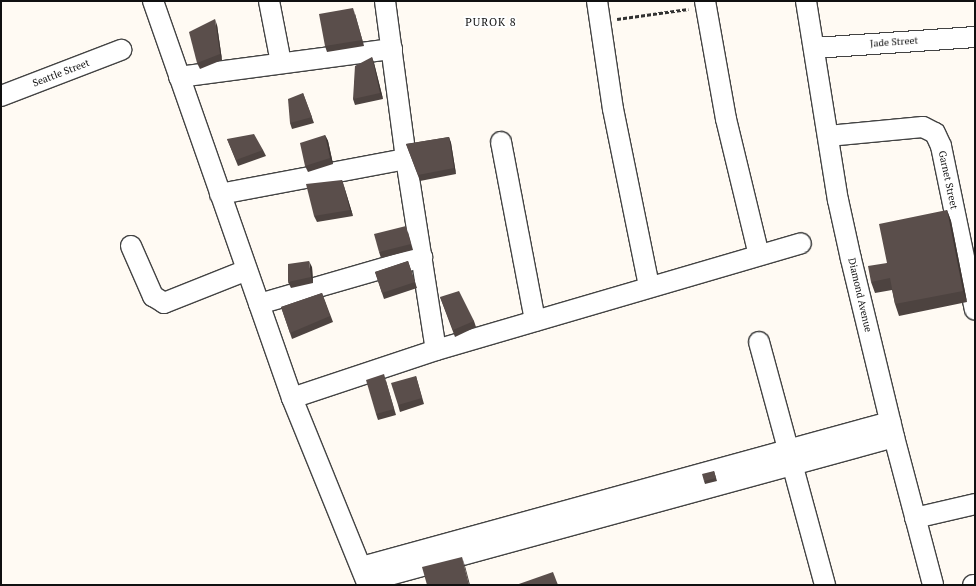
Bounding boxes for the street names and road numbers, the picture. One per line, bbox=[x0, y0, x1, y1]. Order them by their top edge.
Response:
street label: Jade Street bbox=[870, 34, 918, 50]
street label: Seattle Street bbox=[31, 57, 91, 89]
street label: Garnet Street bbox=[936, 150, 960, 210]
street label: Diamond Avenue bbox=[846, 257, 874, 333]

